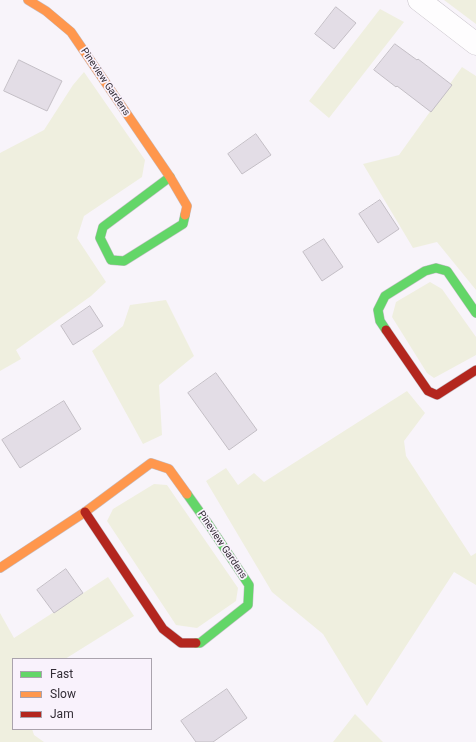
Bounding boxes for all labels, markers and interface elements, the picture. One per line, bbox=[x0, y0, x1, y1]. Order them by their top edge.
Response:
street label: Pineview Gardens bbox=[78, 46, 132, 118]
street label: Pineview Gardens bbox=[195, 509, 249, 581]
legend bbox=[12, 658, 152, 730]
text: Fast bbox=[50, 667, 73, 681]
text: Slow bbox=[50, 687, 76, 701]
text: Jam bbox=[50, 707, 74, 721]

